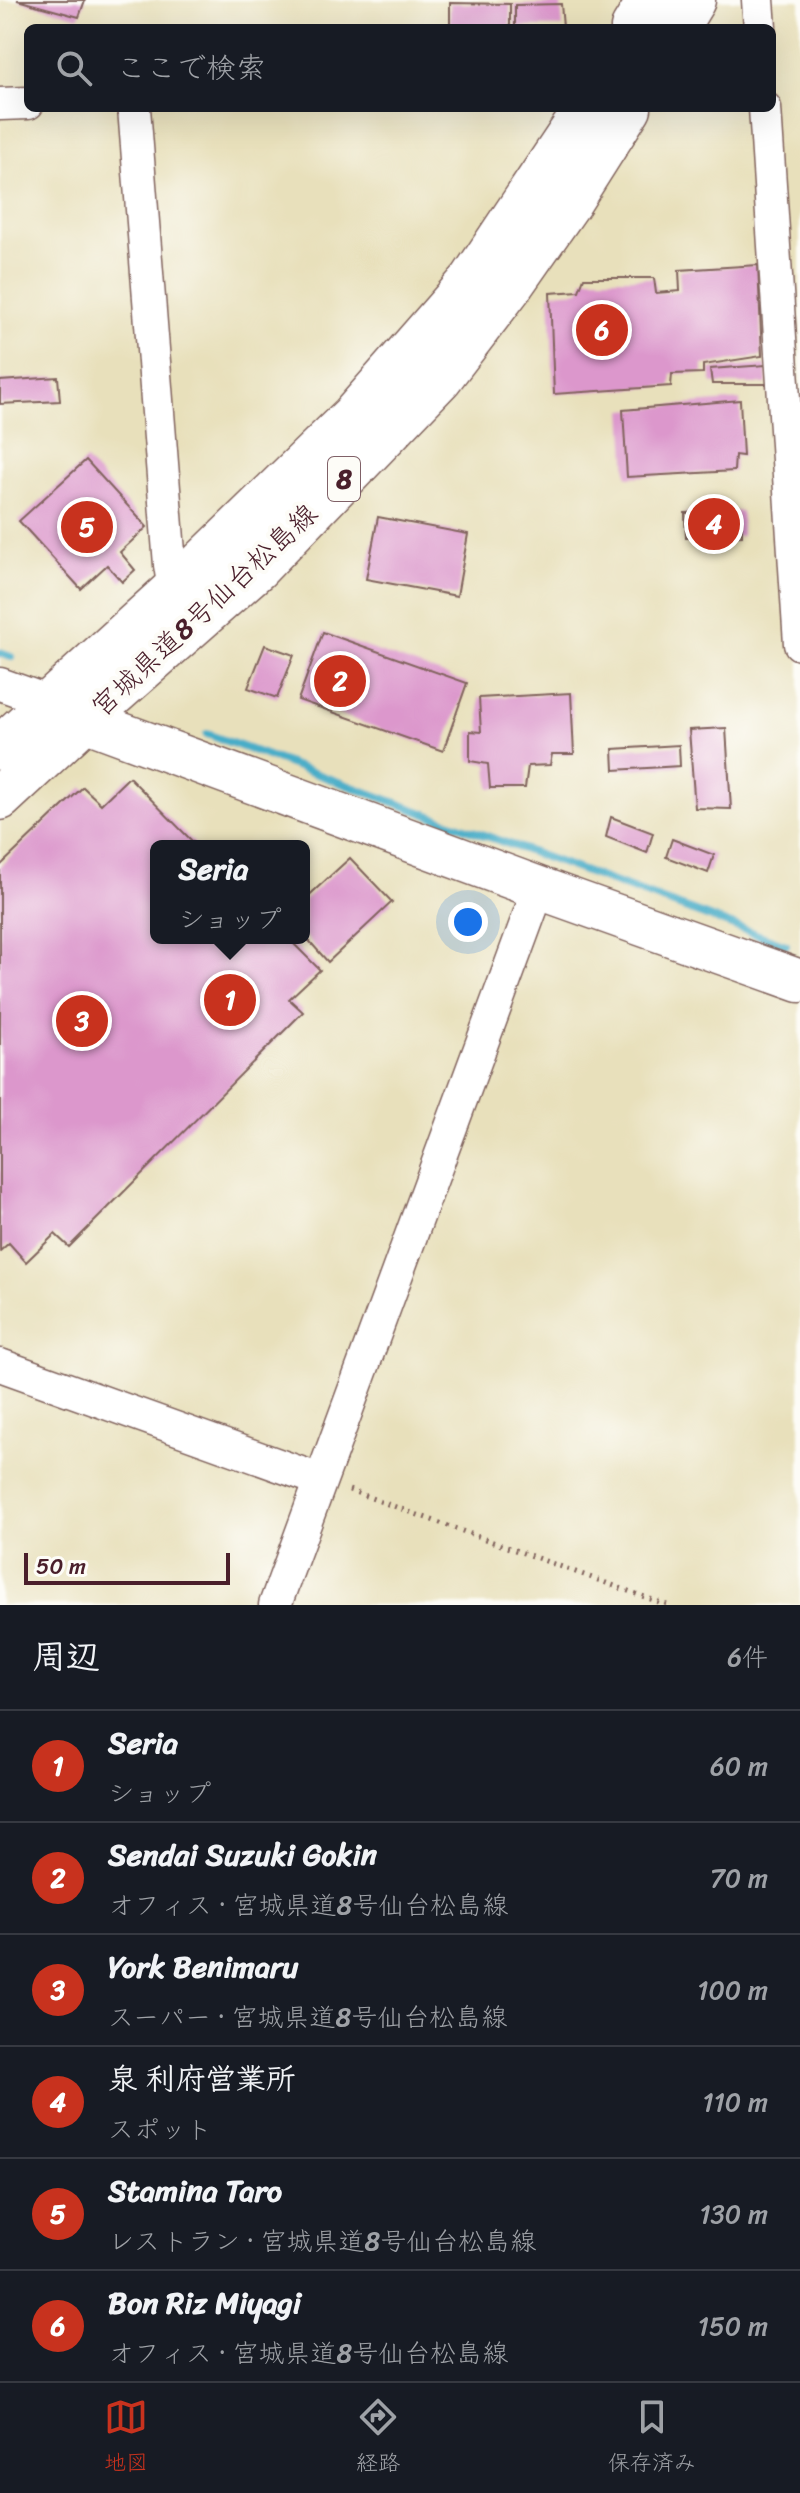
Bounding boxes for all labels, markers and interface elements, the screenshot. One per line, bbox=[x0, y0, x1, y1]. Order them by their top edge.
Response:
search box bbox=[24, 24, 776, 112]
text: ここで検索 bbox=[116, 41, 266, 95]
icon: search bbox=[52, 46, 96, 90]
pin: 6 bbox=[576, 300, 628, 360]
road number: 8 bbox=[328, 457, 360, 501]
street label: 宮城県道8号仙台松島線 bbox=[79, 491, 329, 729]
pin: 4 bbox=[688, 494, 740, 554]
pin: 5 bbox=[61, 497, 113, 557]
pin: 2 bbox=[314, 651, 366, 711]
popup bbox=[150, 840, 310, 944]
text: Seria bbox=[179, 842, 248, 896]
text: ショップ bbox=[179, 896, 281, 942]
your location bbox=[448, 902, 488, 942]
pin: 1 bbox=[204, 970, 256, 1030]
pin: 3 bbox=[56, 991, 108, 1051]
text: 50 m bbox=[36, 1547, 86, 1586]
scale bar bbox=[24, 1549, 230, 1585]
text: 周辺 bbox=[32, 1627, 100, 1687]
text: 6件 bbox=[727, 1634, 768, 1680]
text: Seria bbox=[108, 1716, 178, 1770]
text: 1 bbox=[52, 1743, 64, 1789]
text: 60 m bbox=[710, 1743, 768, 1789]
text: ショップ bbox=[108, 1770, 211, 1816]
text: Sendai Suzuki Gokin bbox=[108, 1828, 377, 1882]
text: 2 bbox=[50, 1855, 66, 1901]
text: 70 m bbox=[710, 1855, 768, 1901]
text: オフィス · 宮城県道8号仙台松島線 bbox=[108, 1882, 508, 1928]
text: York Benimaru bbox=[108, 1940, 298, 1994]
text: 3 bbox=[51, 1967, 65, 2013]
text: 100 m bbox=[697, 1967, 768, 2013]
text: スーパー · 宮城県道8号仙台松島線 bbox=[108, 1994, 507, 2040]
text: 泉 利府営業所 bbox=[108, 2052, 296, 2106]
text: 4 bbox=[50, 2079, 66, 2125]
text: 110 m bbox=[703, 2079, 768, 2125]
text: スポット bbox=[108, 2106, 212, 2152]
text: Stamina Taro bbox=[108, 2164, 282, 2218]
text: 5 bbox=[50, 2191, 66, 2237]
text: 130 m bbox=[699, 2191, 768, 2237]
text: レストラン · 宮城県道8号仙台松島線 bbox=[108, 2218, 536, 2264]
text: Bon Riz Miyagi bbox=[108, 2276, 301, 2330]
text: 6 bbox=[51, 2303, 65, 2349]
text: 150 m bbox=[698, 2303, 768, 2349]
text: オフィス · 宮城県道8号仙台松島線 bbox=[108, 2330, 508, 2376]
tab: 地図 bbox=[104, 2395, 148, 2482]
tab: 経路 bbox=[356, 2395, 400, 2482]
tab: 保存済み bbox=[608, 2395, 696, 2482]

